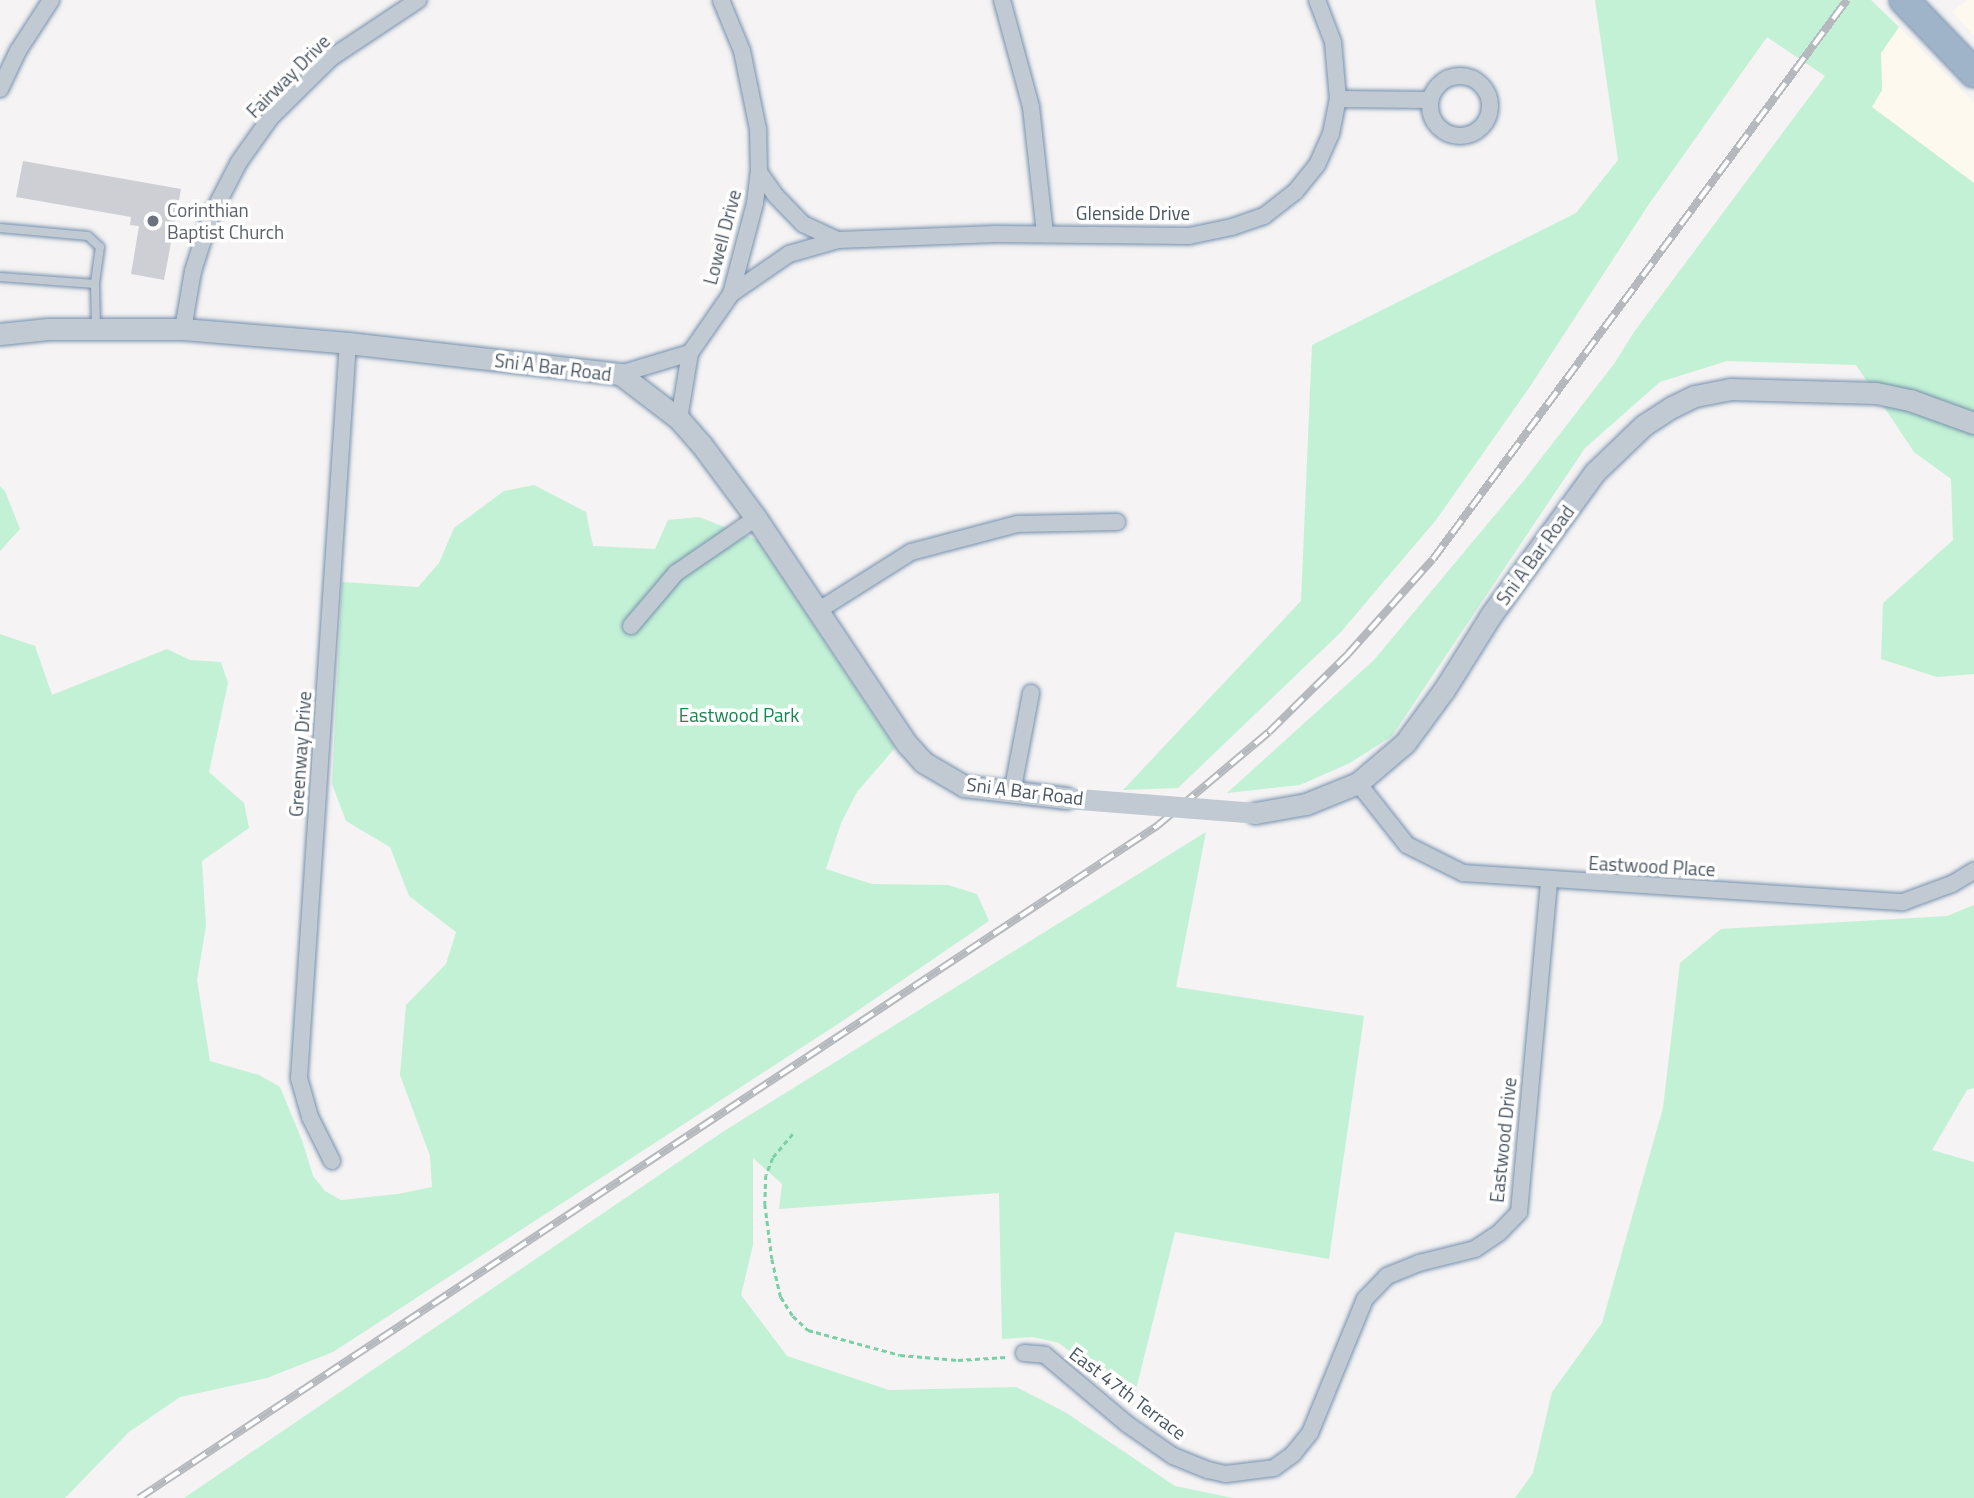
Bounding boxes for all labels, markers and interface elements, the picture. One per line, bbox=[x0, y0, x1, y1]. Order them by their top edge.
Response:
street label: Fairway Drive bbox=[242, 30, 334, 122]
street label: Lowell Drive bbox=[698, 187, 746, 287]
place label: Corinthian Baptist Church bbox=[167, 199, 284, 243]
street label: Glenside Drive bbox=[1076, 202, 1190, 224]
marker: Corinthian Baptist Church bbox=[145, 213, 161, 229]
street label: Sni A Bar Road bbox=[493, 349, 613, 385]
street label: Sni A Bar Road bbox=[1491, 501, 1579, 609]
street label: Greenway Drive bbox=[284, 690, 316, 818]
park label: Eastwood Park bbox=[679, 704, 799, 726]
street label: Sni A Bar Road bbox=[965, 773, 1085, 809]
street label: Eastwood Place bbox=[1588, 851, 1716, 881]
street label: Eastwood Drive bbox=[1485, 1076, 1521, 1204]
street label: East 47th Terrace bbox=[1065, 1342, 1191, 1444]

